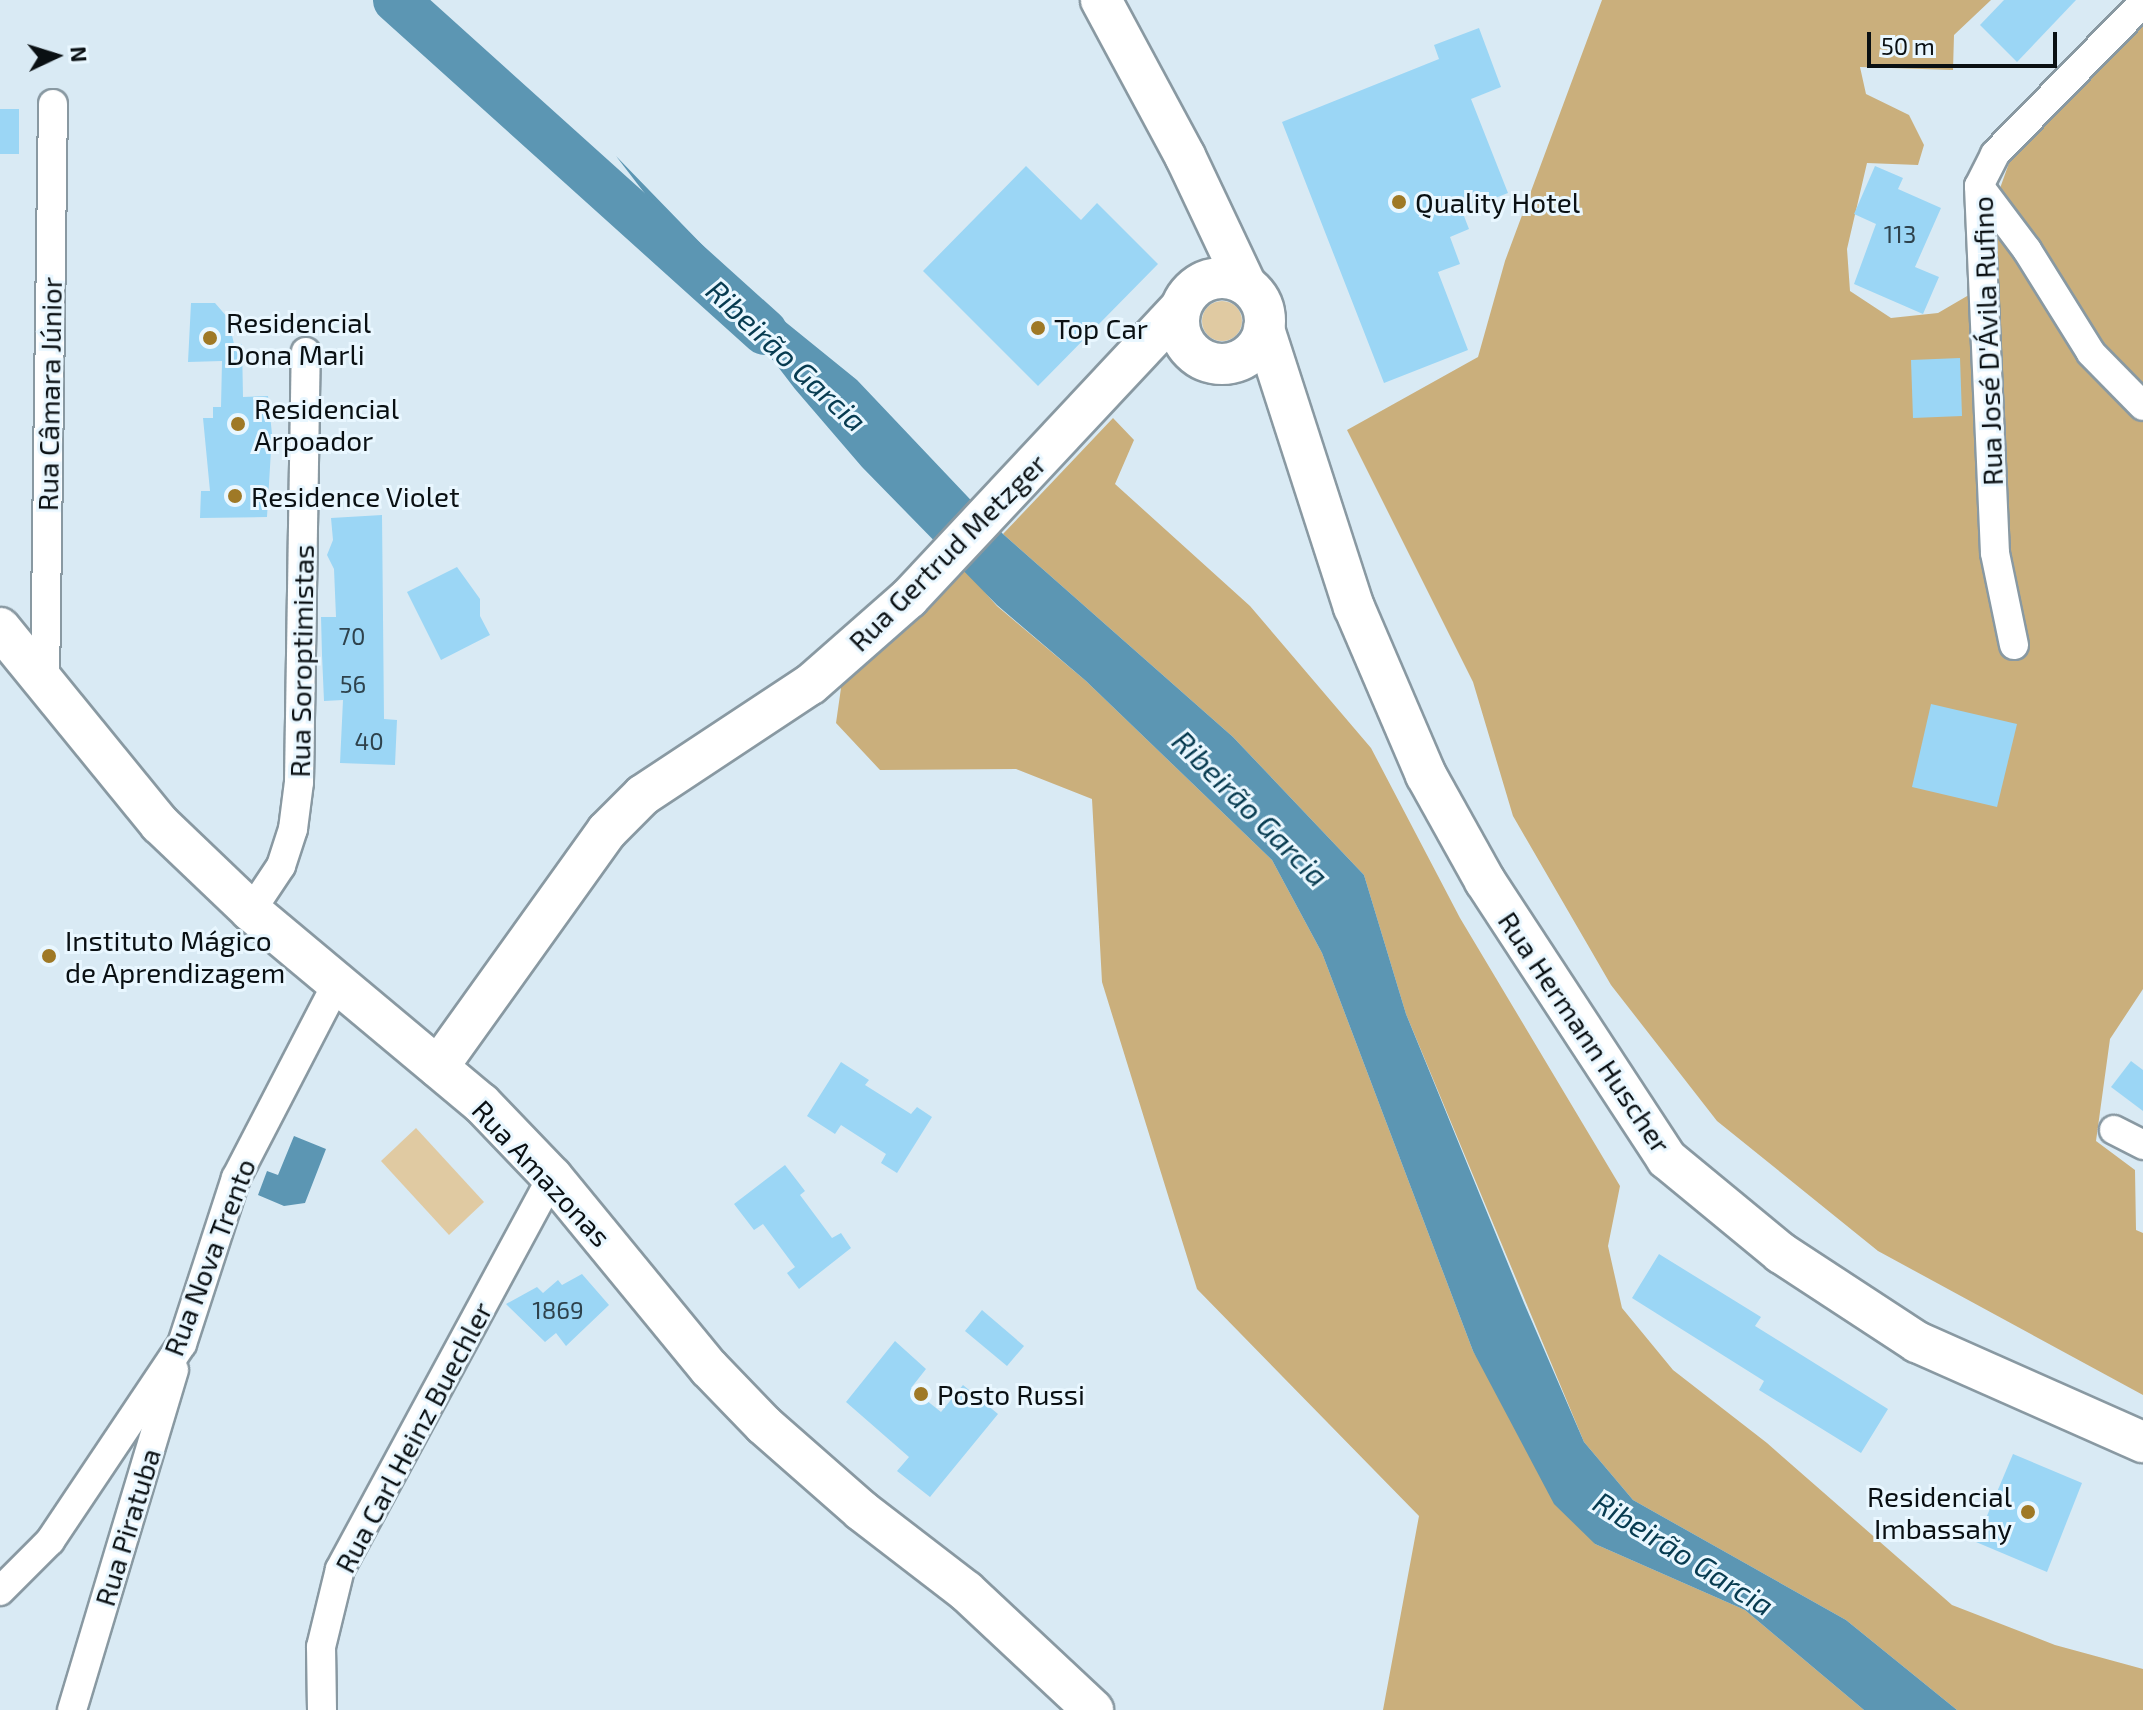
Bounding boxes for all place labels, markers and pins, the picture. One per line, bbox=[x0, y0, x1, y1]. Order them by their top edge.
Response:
place label: Quality Hotel bbox=[1415, 185, 1581, 219]
marker: Quality Hotel bbox=[1390, 193, 1408, 211]
place label: Residencial Dona Marli bbox=[226, 305, 371, 371]
place label: Top Car bbox=[1054, 311, 1148, 345]
marker: Top Car bbox=[1029, 319, 1047, 337]
marker: Residencial Dona Marli bbox=[201, 329, 219, 347]
place label: Residencial Arpoador bbox=[254, 391, 399, 457]
marker: Residencial Arpoador bbox=[229, 415, 247, 433]
place label: Residence Violet bbox=[251, 479, 460, 513]
marker: Residence Violet bbox=[226, 487, 244, 505]
place label: Instituto Mágico de Aprendizagem bbox=[65, 923, 286, 989]
marker: Instituto Mágico de Aprendizagem bbox=[40, 947, 58, 965]
place label: Posto Russi bbox=[937, 1377, 1085, 1411]
marker: Posto Russi bbox=[912, 1385, 930, 1403]
place label: Residencial Imbassahy bbox=[1867, 1479, 2012, 1545]
marker: Residencial Imbassahy bbox=[2019, 1503, 2037, 1521]

